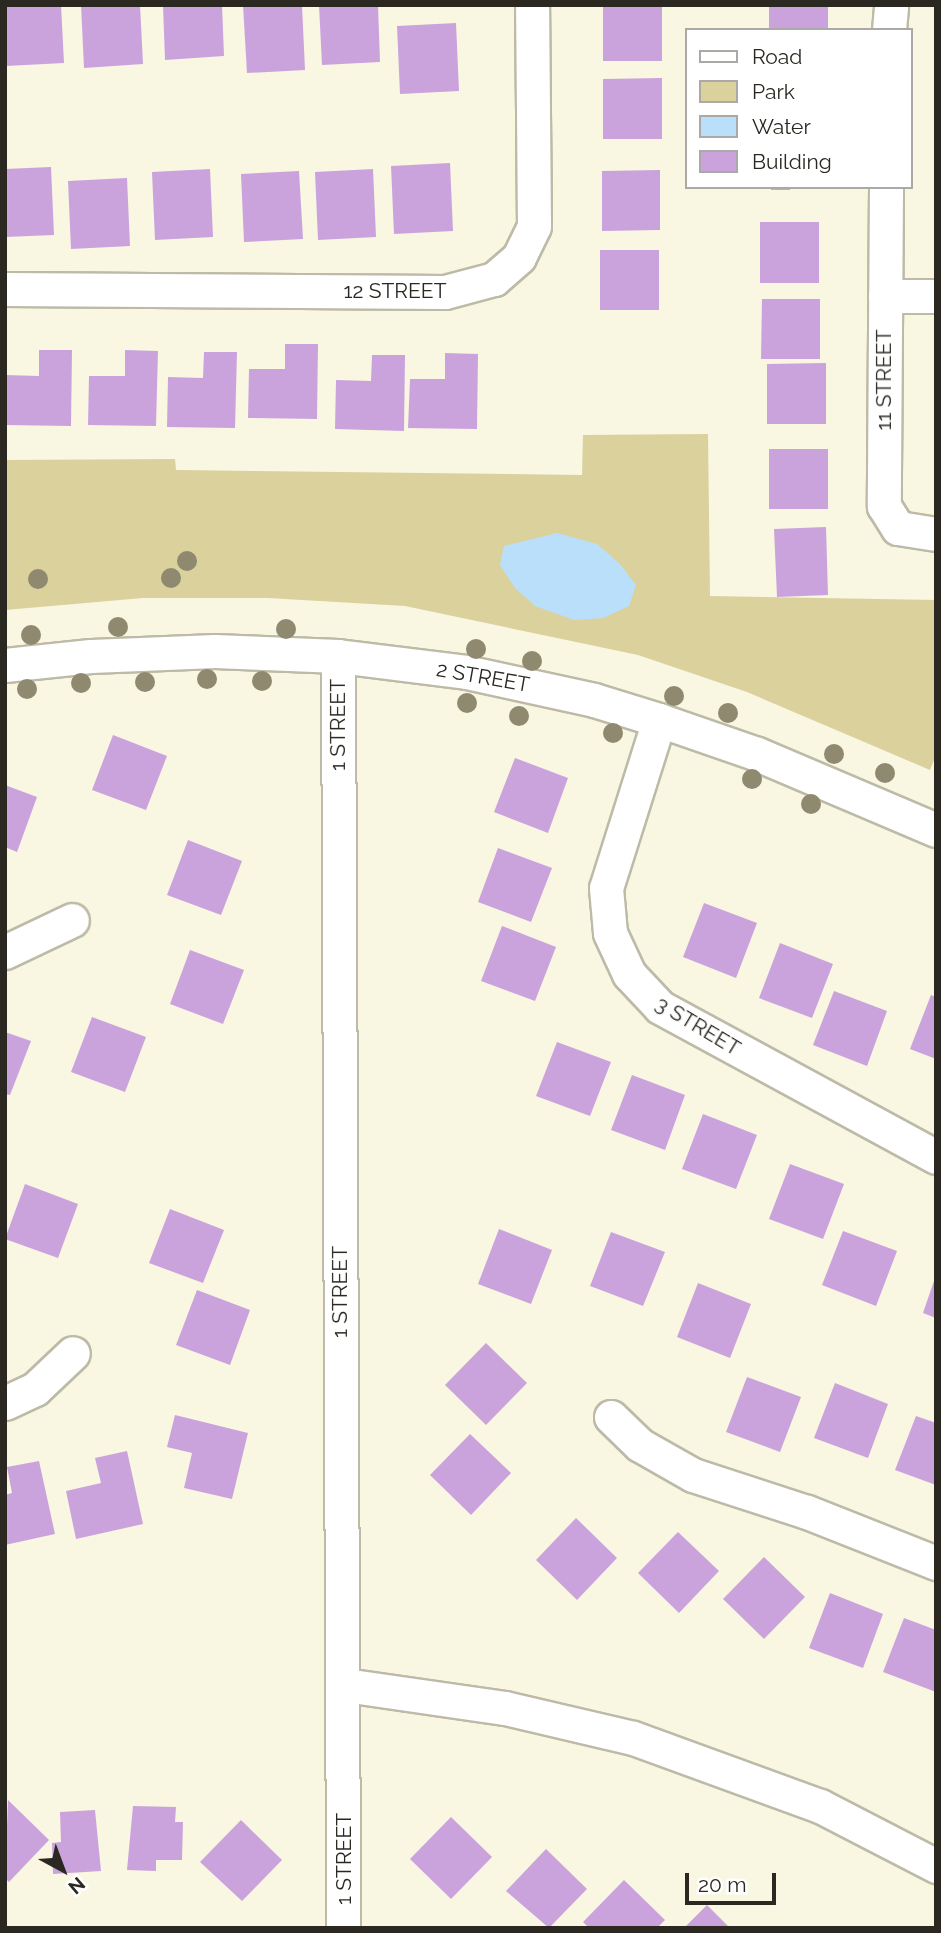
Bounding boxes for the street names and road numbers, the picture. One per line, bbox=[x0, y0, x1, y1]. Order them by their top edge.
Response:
street label: 12 STREET bbox=[344, 278, 446, 304]
street label: 11 STREET bbox=[871, 330, 897, 430]
street label: 2 STREET bbox=[435, 656, 531, 698]
street label: 1 STREET bbox=[325, 679, 351, 771]
street label: 3 STREET bbox=[651, 991, 745, 1061]
street label: 1 STREET bbox=[327, 1246, 353, 1338]
street label: 1 STREET bbox=[331, 1813, 357, 1905]

